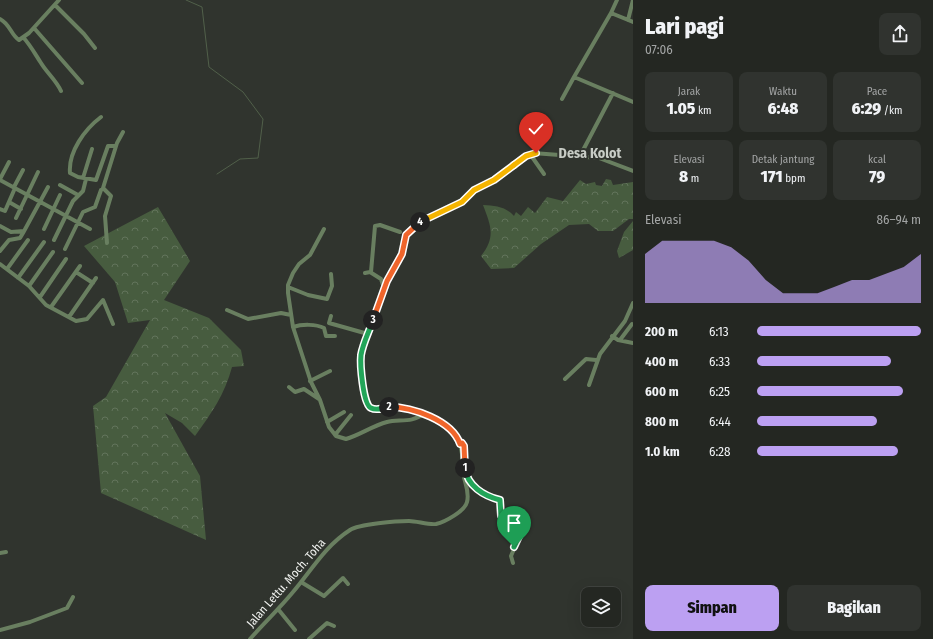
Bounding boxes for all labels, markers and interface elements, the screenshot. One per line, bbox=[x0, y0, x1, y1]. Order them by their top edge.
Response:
text: Lari pagi bbox=[645, 13, 724, 40]
button: share bbox=[879, 13, 921, 55]
text: 07:06 bbox=[645, 42, 673, 57]
text: Jarak bbox=[678, 85, 700, 98]
text: Waktu bbox=[769, 85, 797, 98]
text: Pace bbox=[867, 85, 887, 98]
text: 1.05 bbox=[666, 98, 695, 119]
text: 6:48 bbox=[768, 98, 798, 119]
text: 6:29 bbox=[851, 98, 881, 119]
text: km bbox=[695, 104, 712, 117]
text: /km bbox=[881, 104, 903, 117]
pin bbox=[519, 112, 553, 153]
icon: check bbox=[525, 118, 547, 140]
district label: Desa Kolot bbox=[559, 145, 623, 162]
text: Elevasi bbox=[674, 153, 704, 166]
text: Detak jantung bbox=[752, 153, 814, 166]
text: kcal bbox=[868, 153, 886, 166]
text: 8 bbox=[679, 166, 688, 187]
text: 171 bbox=[761, 166, 783, 187]
text: 79 bbox=[869, 166, 885, 187]
text: m bbox=[688, 172, 699, 185]
text: bpm bbox=[783, 172, 805, 185]
pin: 4 bbox=[410, 212, 430, 232]
text: Elevasi bbox=[645, 212, 681, 227]
text: 86–94 m bbox=[876, 212, 921, 227]
text: 4 bbox=[417, 215, 423, 228]
pin: 3 bbox=[363, 310, 383, 330]
text: 3 bbox=[370, 313, 376, 326]
text: 200 m bbox=[645, 324, 678, 339]
text: 6:13 bbox=[709, 324, 729, 339]
text: 400 m bbox=[645, 354, 679, 369]
text: 6:33 bbox=[709, 354, 730, 369]
text: 600 m bbox=[645, 384, 679, 399]
text: 6:25 bbox=[709, 384, 730, 399]
pin: 2 bbox=[379, 397, 399, 417]
text: 2 bbox=[386, 400, 392, 413]
text: 800 m bbox=[645, 414, 679, 429]
text: 6:44 bbox=[709, 414, 731, 429]
text: 1.0 km bbox=[645, 444, 680, 459]
text: 6:28 bbox=[709, 444, 730, 459]
pin: 1 bbox=[455, 458, 475, 478]
text: 1 bbox=[463, 461, 467, 474]
pin bbox=[497, 506, 531, 547]
icon: arrive bbox=[503, 512, 525, 534]
street label: Jalan Lettu. Moch. Toha bbox=[244, 536, 328, 630]
button: Simpan bbox=[645, 585, 779, 631]
button: Bagikan bbox=[787, 585, 921, 631]
map controls bbox=[581, 587, 621, 627]
button: layers bbox=[581, 587, 621, 627]

